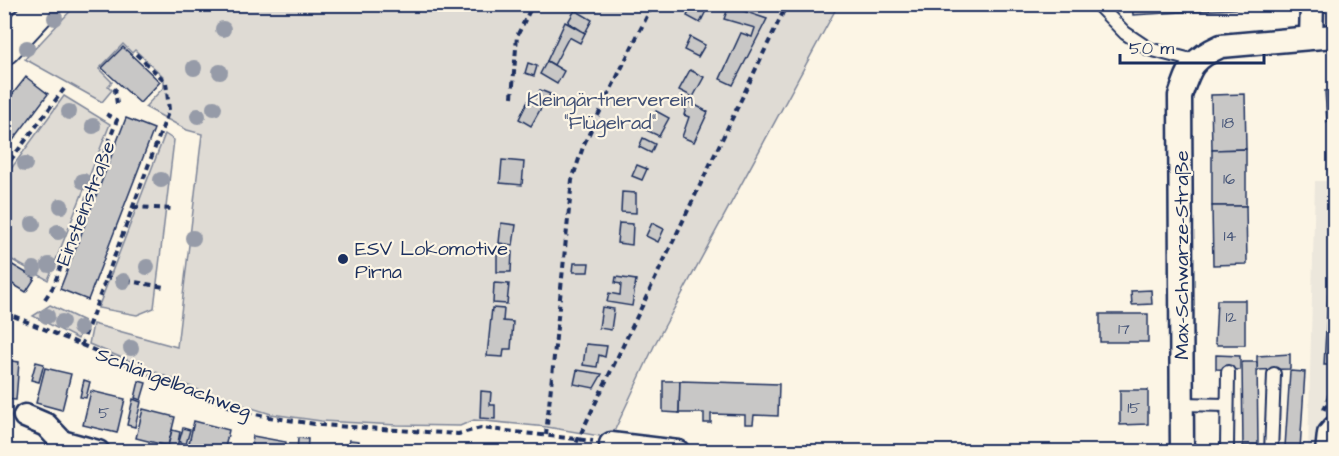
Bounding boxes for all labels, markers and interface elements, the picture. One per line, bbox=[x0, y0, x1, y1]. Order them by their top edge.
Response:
scale bar bbox=[1120, 27, 1264, 65]
text: 50 m bbox=[1129, 36, 1174, 61]
park label: Kleingärtnerverein "Flügelrad" bbox=[527, 86, 693, 138]
house number: 18 bbox=[1222, 112, 1234, 134]
street label: Einsteinstraße bbox=[49, 137, 123, 270]
street label: Max-Schwarze-Straße bbox=[1168, 150, 1196, 360]
house number: 16 bbox=[1223, 168, 1235, 190]
house number: 14 bbox=[1224, 225, 1237, 247]
place label: ESV Lokomotive Pirna bbox=[355, 235, 508, 286]
marker: ESV Lokomotive Pirna bbox=[336, 252, 350, 266]
house number: 12 bbox=[1225, 306, 1237, 328]
house number: 17 bbox=[1118, 318, 1130, 340]
street label: Schlängelbachweg bbox=[92, 340, 255, 426]
house number: 15 bbox=[1127, 397, 1141, 419]
house number: 5 bbox=[98, 402, 110, 424]

